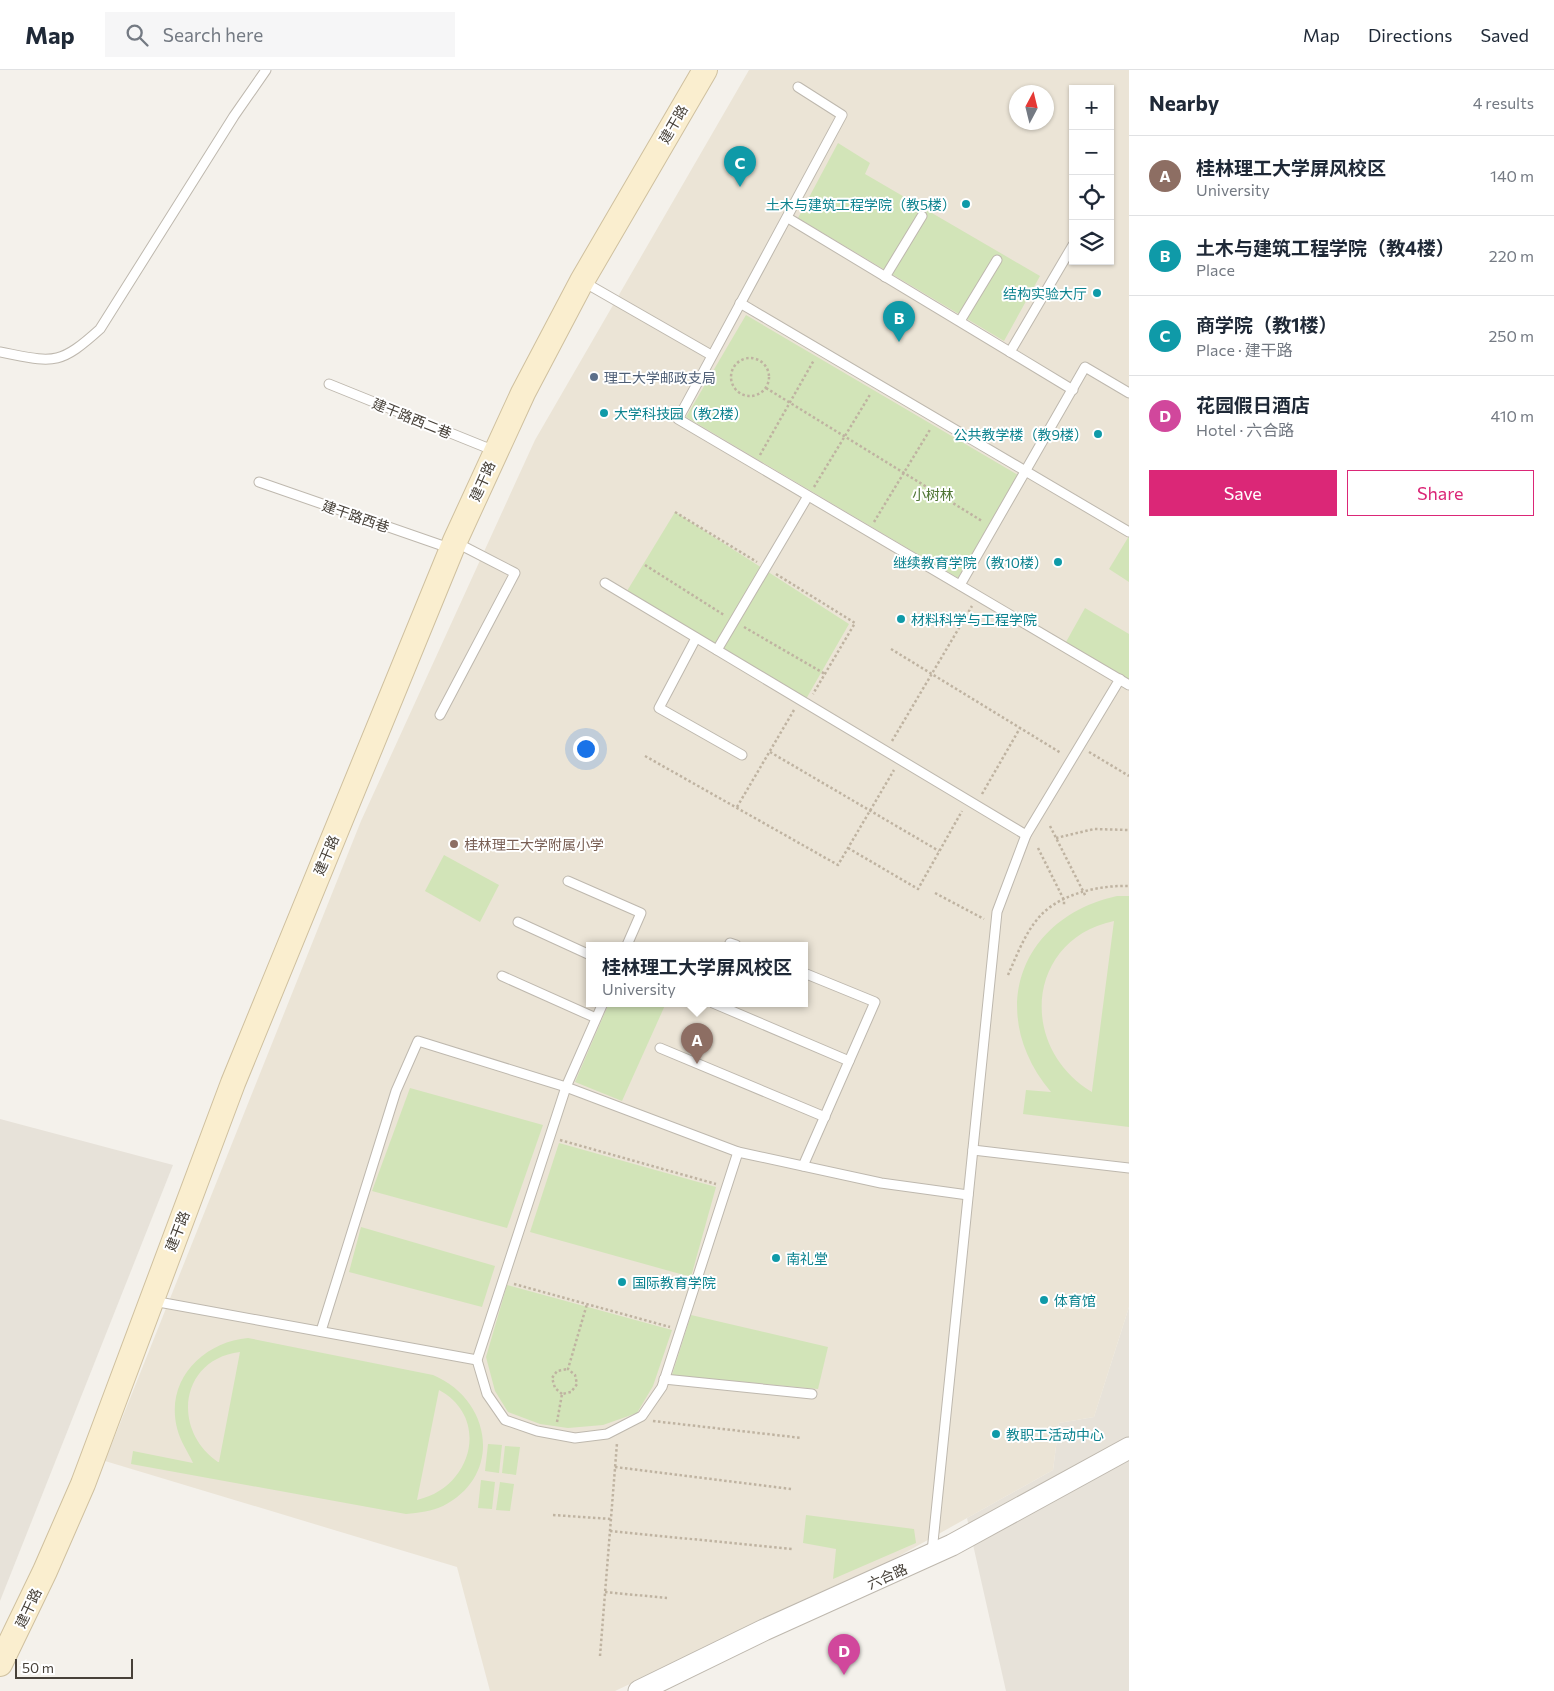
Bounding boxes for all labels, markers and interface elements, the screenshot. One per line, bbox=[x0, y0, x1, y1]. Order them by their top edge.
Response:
search box bbox=[105, 12, 455, 57]
text: Map bbox=[25, 20, 75, 49]
icon: search bbox=[123, 21, 151, 49]
text: Search here bbox=[163, 23, 263, 46]
text: Map bbox=[1303, 24, 1340, 46]
text: Directions bbox=[1368, 24, 1452, 46]
text: Saved bbox=[1480, 24, 1529, 46]
north arrow bbox=[1009, 85, 1054, 130]
map controls bbox=[1069, 85, 1114, 265]
button: + bbox=[1069, 85, 1114, 130]
text: Nearby bbox=[1149, 90, 1219, 115]
text: 4 results bbox=[1473, 93, 1534, 112]
street label: 建干路 bbox=[655, 102, 691, 146]
button: − bbox=[1069, 130, 1114, 175]
pin: C bbox=[724, 146, 756, 187]
text: 桂林理工大学屏风校区 bbox=[1196, 156, 1386, 179]
text: A bbox=[1159, 166, 1171, 185]
text: 140 m bbox=[1490, 166, 1534, 185]
button: locate bbox=[1069, 175, 1114, 220]
text: University bbox=[1196, 180, 1270, 199]
place label: 土木与建筑工程学院（教5楼） bbox=[766, 196, 956, 213]
marker: 土木与建筑工程学院（教5楼） bbox=[960, 198, 972, 210]
button: layers bbox=[1069, 220, 1114, 265]
text: 土木与建筑工程学院（教4楼） bbox=[1196, 236, 1455, 259]
text: B bbox=[1160, 246, 1170, 265]
text: 220 m bbox=[1489, 246, 1534, 265]
text: Place bbox=[1196, 260, 1235, 279]
place label: 结构实验大厅 bbox=[1003, 285, 1087, 302]
marker: 结构实验大厅 bbox=[1091, 287, 1103, 299]
pin: B bbox=[883, 301, 915, 342]
text: 商学院（教1楼） bbox=[1196, 313, 1338, 336]
text: C bbox=[1160, 326, 1170, 345]
text: 250 m bbox=[1488, 326, 1534, 345]
text: Place · 建干路 bbox=[1196, 340, 1293, 359]
place label: 理工大学邮政支局 bbox=[604, 369, 716, 386]
marker: 理工大学邮政支局 bbox=[588, 371, 600, 383]
text: 花园假日酒店 bbox=[1196, 393, 1310, 416]
street label: 建干路西二巷 bbox=[370, 394, 454, 442]
place label: 大学科技园（教2楼） bbox=[614, 405, 748, 422]
text: D bbox=[1159, 406, 1171, 425]
text: 410 m bbox=[1491, 406, 1534, 425]
marker: 大学科技园（教2楼） bbox=[598, 407, 610, 419]
text: Hotel · 六合路 bbox=[1196, 420, 1294, 439]
place label: 公共教学楼（教9楼） bbox=[954, 426, 1088, 443]
marker: 公共教学楼（教9楼） bbox=[1092, 428, 1104, 440]
street label: 建干路 bbox=[466, 458, 498, 504]
button: Save bbox=[1149, 470, 1337, 516]
button: Share bbox=[1347, 470, 1534, 516]
park label: 小树林 bbox=[912, 486, 954, 503]
street label: 建干路西巷 bbox=[320, 497, 392, 535]
place label: 继续教育学院（教10楼） bbox=[893, 554, 1048, 571]
marker: 继续教育学院（教10楼） bbox=[1052, 556, 1064, 568]
place label: 材料科学与工程学院 bbox=[911, 611, 1037, 628]
marker: 材料科学与工程学院 bbox=[895, 613, 907, 625]
your location bbox=[573, 736, 599, 762]
street label: 建干路 bbox=[310, 832, 342, 878]
place label: 桂林理工大学附属小学 bbox=[464, 836, 604, 853]
marker: 桂林理工大学附属小学 bbox=[448, 838, 460, 850]
popup bbox=[586, 942, 808, 1007]
text: 桂林理工大学屏风校区 bbox=[602, 955, 792, 978]
text: University bbox=[602, 979, 676, 998]
pin: A bbox=[681, 1023, 713, 1064]
street label: 建干路 bbox=[162, 1208, 192, 1254]
place label: 南礼堂 bbox=[786, 1250, 828, 1267]
marker: 南礼堂 bbox=[770, 1252, 782, 1264]
place label: 国际教育学院 bbox=[632, 1274, 716, 1291]
marker: 国际教育学院 bbox=[616, 1276, 628, 1288]
place label: 体育馆 bbox=[1054, 1292, 1096, 1309]
marker: 体育馆 bbox=[1038, 1294, 1050, 1306]
place label: 教职工活动中心 bbox=[1006, 1426, 1104, 1443]
marker: 教职工活动中心 bbox=[990, 1428, 1002, 1440]
street label: 六合路 bbox=[864, 1560, 910, 1592]
street label: 建干路 bbox=[11, 1585, 45, 1631]
pin: D bbox=[828, 1634, 860, 1675]
scale bar bbox=[15, 1656, 132, 1679]
text: 50 m bbox=[22, 1659, 54, 1676]

